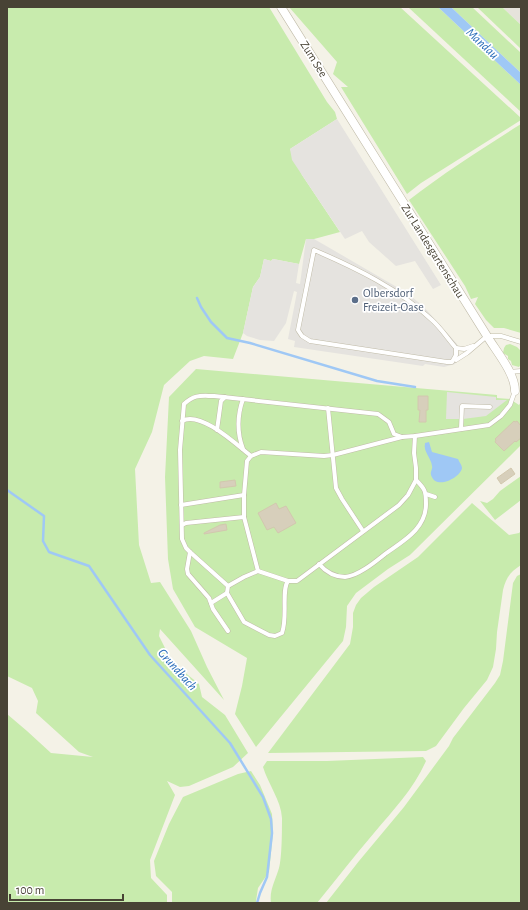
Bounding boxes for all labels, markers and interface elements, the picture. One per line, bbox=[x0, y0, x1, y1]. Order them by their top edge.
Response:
water label: Mandau bbox=[463, 26, 501, 62]
street label: Zum See bbox=[298, 39, 330, 79]
street label: Zur Landesgartenschau bbox=[399, 202, 467, 300]
place label: Olbersdorf Freizeit-Oase bbox=[363, 287, 424, 313]
marker: Olbersdorf Freizeit-Oase bbox=[350, 295, 360, 305]
water label: Grundbach bbox=[155, 647, 199, 693]
scale bar bbox=[10, 876, 123, 902]
text: 100 m bbox=[16, 884, 44, 896]

